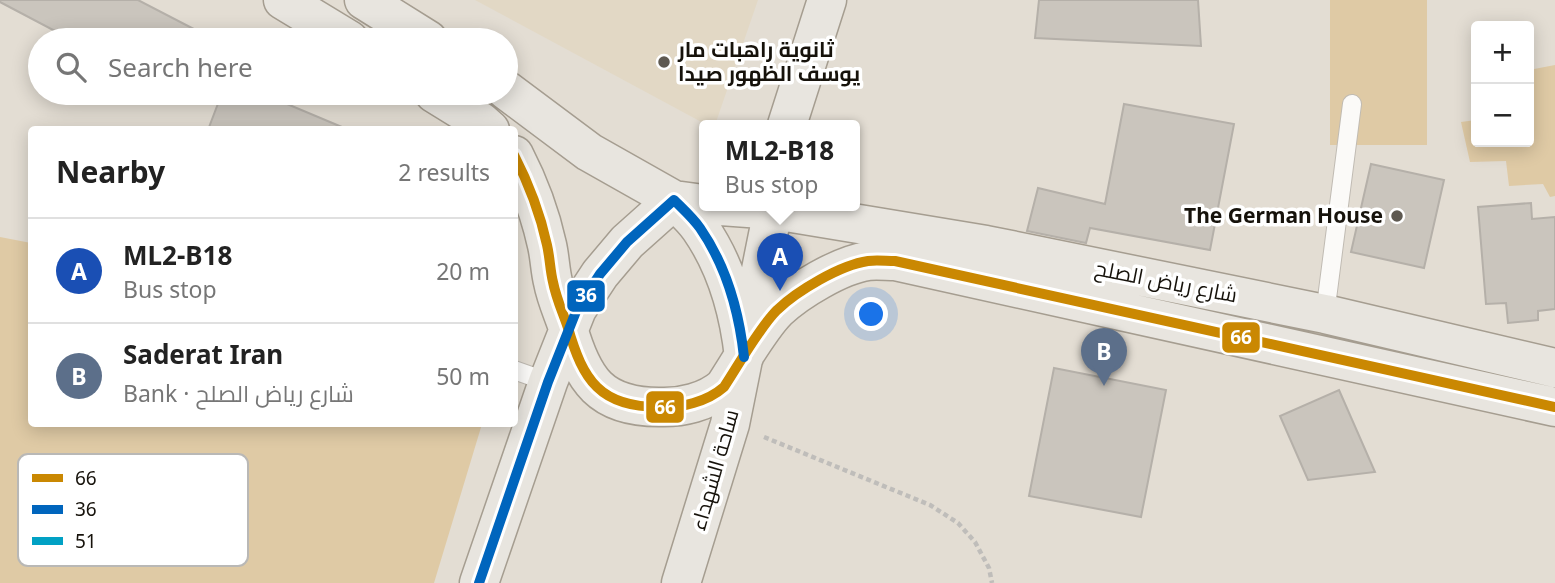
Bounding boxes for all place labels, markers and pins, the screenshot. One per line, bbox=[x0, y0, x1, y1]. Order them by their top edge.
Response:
place label: ثانوية راهبات مار يوسف الظهور صيدا bbox=[677, 35, 861, 87]
marker: ثانوية راهبات مار يوسف الظهور صيدا bbox=[656, 54, 672, 70]
place label: The German House bbox=[1184, 201, 1383, 229]
marker: The German House bbox=[1389, 208, 1405, 224]
pin: A bbox=[757, 233, 803, 291]
pin: B bbox=[1081, 328, 1127, 386]

